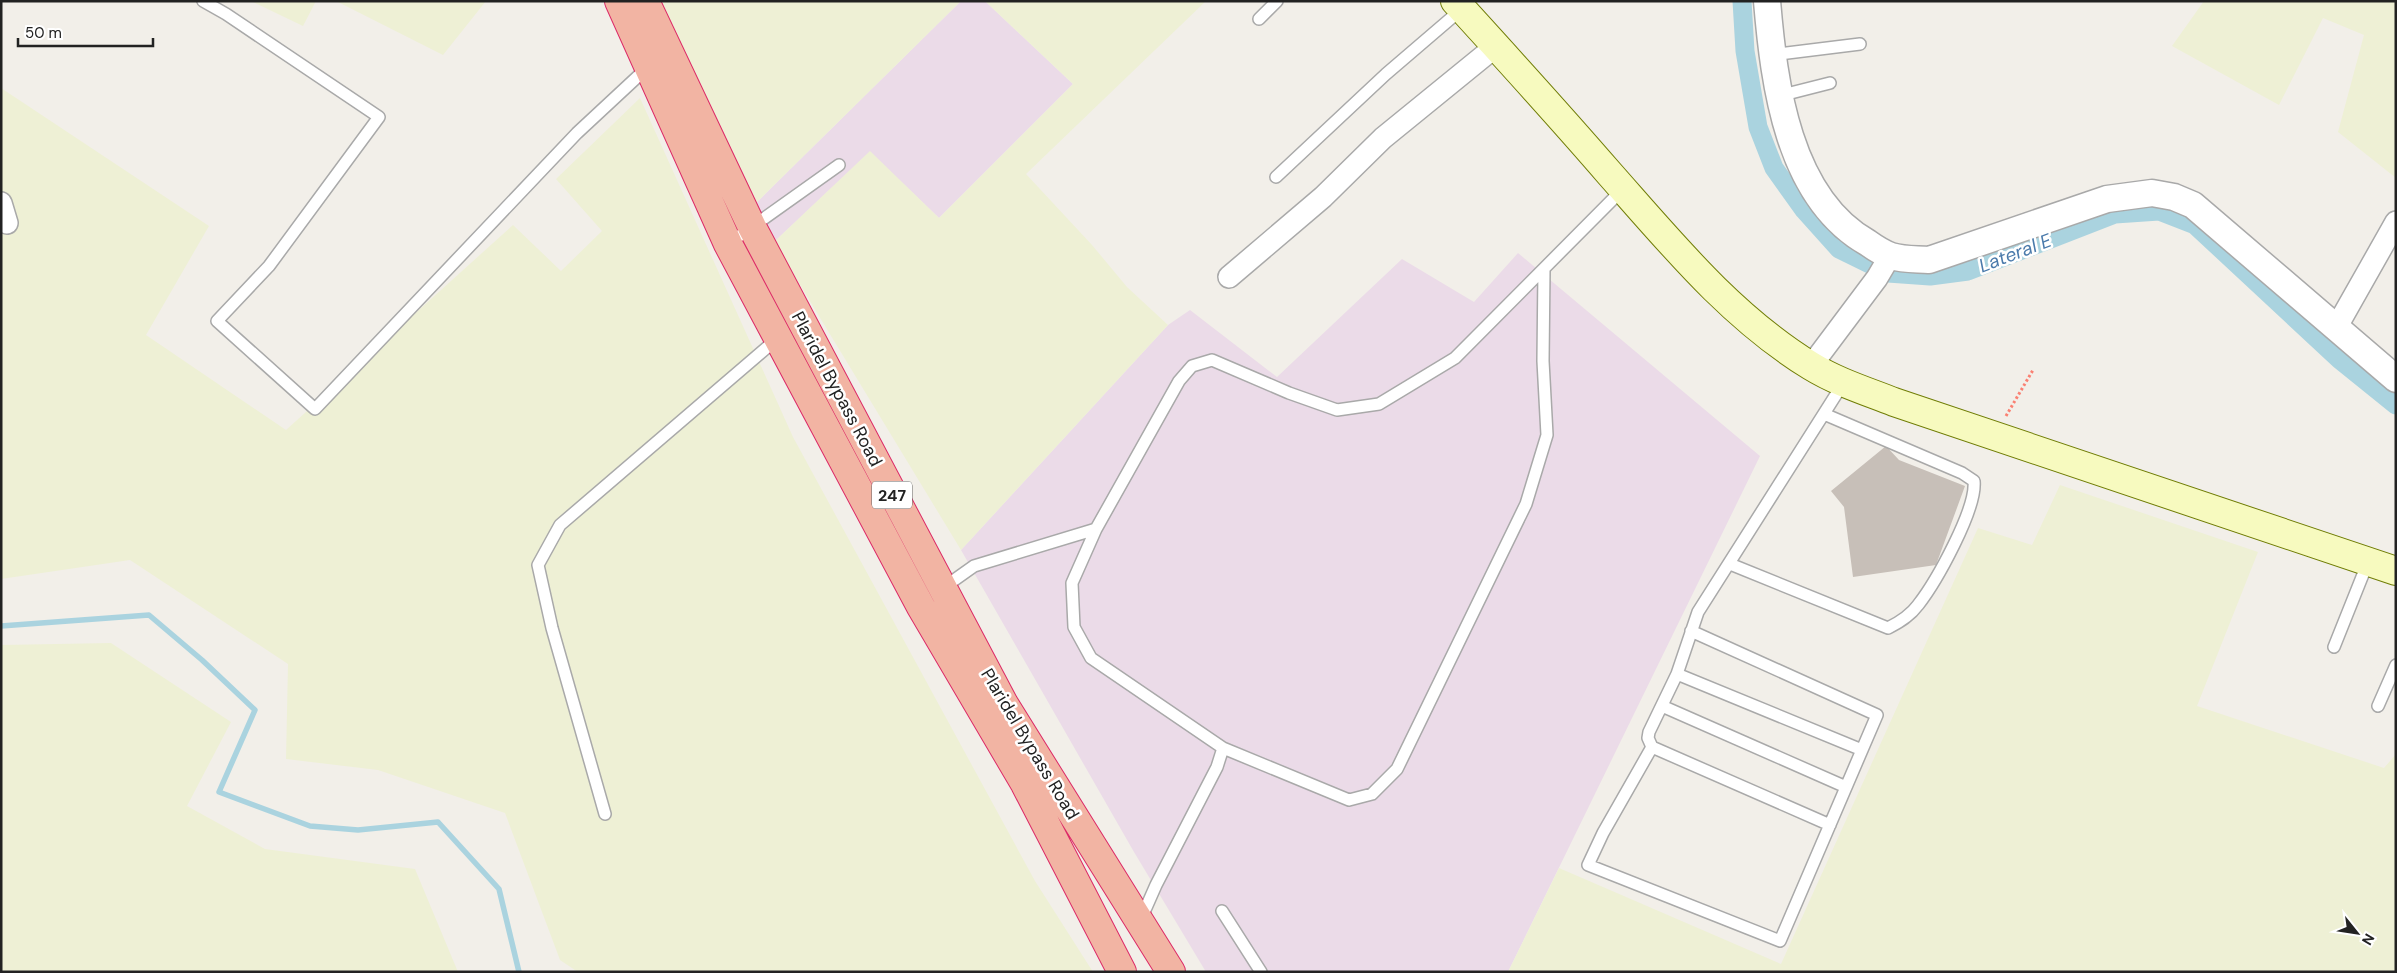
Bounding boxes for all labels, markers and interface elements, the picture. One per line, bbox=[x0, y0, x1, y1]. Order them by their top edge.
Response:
scale bar bbox=[18, 15, 152, 47]
text: 50 m bbox=[25, 23, 62, 43]
water label: Lateral E bbox=[1975, 227, 2056, 278]
street label: Plaridel Bypass Road bbox=[786, 307, 888, 471]
road number: 247 bbox=[872, 482, 912, 508]
street label: Plaridel Bypass Road bbox=[975, 664, 1085, 824]
north arrow bbox=[2332, 908, 2382, 958]
text: N bbox=[2358, 931, 2379, 948]

